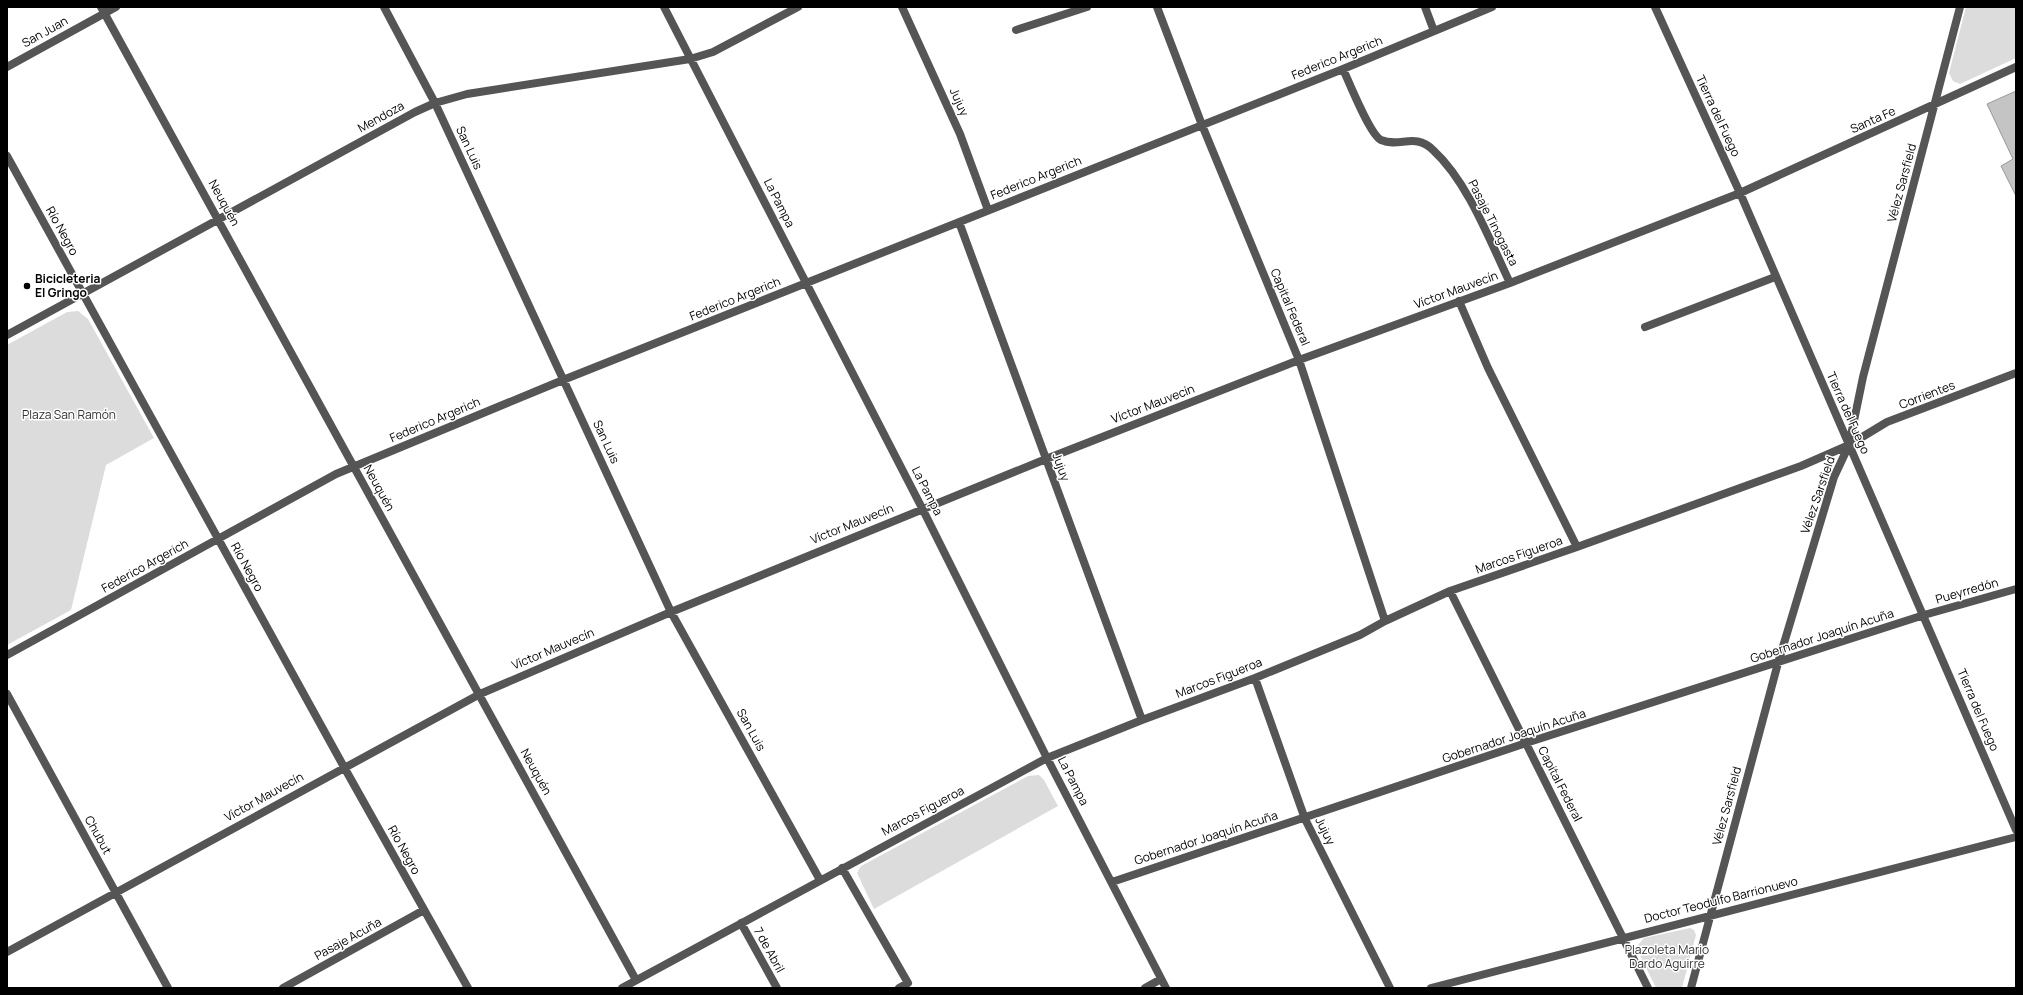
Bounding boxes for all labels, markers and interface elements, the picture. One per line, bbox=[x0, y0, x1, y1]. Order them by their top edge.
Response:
street label: San Juan bbox=[19, 12, 71, 51]
street label: Federico Argerich bbox=[1289, 32, 1385, 84]
street label: Tierra del Fuego bbox=[1692, 72, 1745, 159]
street label: Jujuy bbox=[946, 85, 973, 119]
street label: Mendoza bbox=[354, 97, 407, 136]
street label: Santa Fe bbox=[1847, 102, 1898, 137]
street label: San Luis bbox=[452, 123, 487, 172]
street label: Vélez Sarsfield bbox=[1883, 142, 1920, 224]
street label: Federico Argerich bbox=[988, 152, 1084, 204]
street label: La Pampa bbox=[760, 175, 799, 230]
street label: Neuquén bbox=[205, 177, 244, 229]
street label: Pasaje Tinogasta bbox=[1464, 177, 1523, 269]
street label: Río Negro bbox=[42, 203, 83, 258]
street label: Capital Federal bbox=[1267, 266, 1314, 348]
street label: Víctor Mauvecín bbox=[1412, 266, 1500, 313]
place label: Bicicleteria El Gringo bbox=[35, 270, 101, 301]
street label: Federico Argerich bbox=[687, 273, 783, 325]
marker: Bicicleteria El Gringo bbox=[22, 281, 32, 291]
street label: Tierra del Fuego bbox=[1823, 369, 1874, 457]
street label: Corrientes bbox=[1896, 376, 1957, 413]
street label: Víctor Mauvecín bbox=[1109, 380, 1197, 427]
street label: Federico Argerich bbox=[387, 393, 483, 446]
park label: Plaza San Ramón bbox=[22, 406, 116, 423]
street label: San Luis bbox=[589, 417, 624, 466]
street label: Jujuy bbox=[1048, 450, 1075, 484]
street label: Vélez Sarsfield bbox=[1796, 454, 1839, 536]
street label: Neuquén bbox=[360, 462, 399, 514]
street label: La Pampa bbox=[908, 463, 947, 518]
street label: Víctor Mauvecín bbox=[808, 499, 896, 548]
street label: Marcos Figueroa bbox=[1473, 532, 1565, 577]
street label: Federico Argerich bbox=[98, 535, 191, 596]
street label: Río Negro bbox=[227, 539, 268, 594]
street label: Pueyrredón bbox=[1934, 573, 2000, 608]
street label: Gobernador Joaquín Acuña bbox=[1748, 604, 1896, 667]
street label: Víctor Mauvecín bbox=[509, 624, 597, 674]
street label: Marcos Figueroa bbox=[1173, 653, 1264, 702]
street label: Tierra del Fuego bbox=[1953, 666, 2004, 754]
street label: Gobernador Joaquín Acuña bbox=[1440, 704, 1588, 767]
street label: San Luis bbox=[733, 706, 770, 754]
street label: Capital Federal bbox=[1534, 743, 1587, 824]
street label: Neuquén bbox=[517, 746, 556, 798]
street label: La Pampa bbox=[1054, 753, 1093, 808]
street label: Vélez Sarsfield bbox=[1708, 765, 1745, 847]
street label: Víctor Mauvecín bbox=[221, 768, 306, 825]
street label: Marcos Figueroa bbox=[879, 782, 967, 839]
street label: Gobernador Joaquín Acuña bbox=[1132, 806, 1280, 869]
street label: Chubut bbox=[81, 812, 116, 857]
street label: Jujuy bbox=[1311, 814, 1340, 848]
street label: Río Negro bbox=[384, 822, 425, 877]
street label: Doctor Teodulfo Barrionuevo bbox=[1642, 872, 1799, 927]
street label: Pasaje Acuña bbox=[311, 913, 384, 964]
street label: 7 de Abril bbox=[750, 924, 789, 976]
park label: Plazoleta Mario Dardo Aguirre bbox=[1625, 941, 1709, 972]

